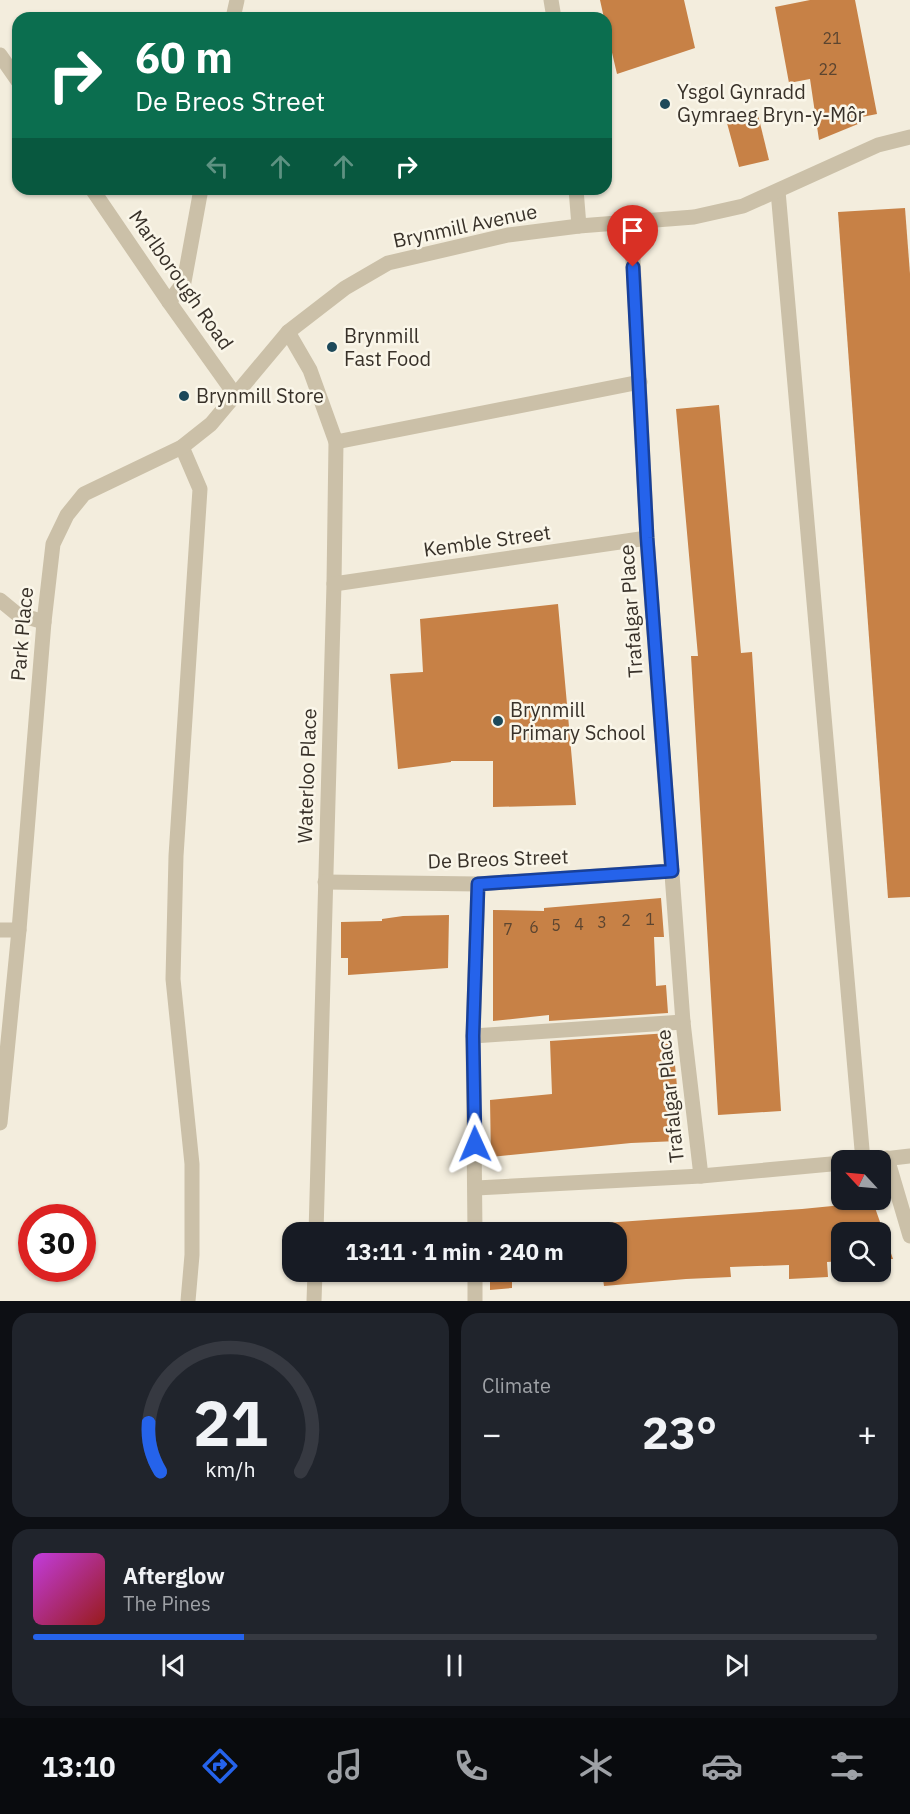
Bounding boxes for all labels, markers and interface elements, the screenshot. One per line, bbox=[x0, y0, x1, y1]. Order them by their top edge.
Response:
house number: 21 bbox=[822, 28, 842, 48]
text: 60 m bbox=[135, 30, 233, 85]
icon: right bbox=[36, 36, 114, 114]
house number: 22 bbox=[818, 59, 838, 79]
place label: Ysgol Gynradd Gymraeg Bryn-y-Môr bbox=[677, 78, 865, 128]
text: De Breos Street bbox=[135, 83, 325, 118]
marker: Ysgol Gynradd Gymraeg Bryn-y-Môr bbox=[658, 97, 672, 111]
icon: left bbox=[201, 150, 234, 183]
icon: ahead bbox=[264, 150, 297, 183]
icon: ahead bbox=[327, 150, 360, 183]
icon: right bbox=[390, 150, 423, 183]
street label: Brynmill Avenue bbox=[390, 197, 539, 254]
street label: Marlborough Road bbox=[123, 204, 240, 355]
pin bbox=[607, 205, 658, 267]
icon: arrive bbox=[616, 214, 649, 247]
place label: Brynmill Fast Food bbox=[344, 322, 431, 372]
marker: Brynmill Fast Food bbox=[325, 340, 339, 354]
place label: Brynmill Store bbox=[196, 382, 324, 409]
marker: Brynmill Store bbox=[177, 389, 191, 403]
street label: Kemble Street bbox=[422, 518, 552, 563]
street label: Trafalgar Place bbox=[612, 543, 649, 679]
street label: Park Place bbox=[4, 586, 39, 682]
place label: Brynmill Primary School bbox=[510, 696, 646, 746]
street label: Waterloo Place bbox=[291, 708, 322, 844]
marker: Brynmill Primary School bbox=[491, 714, 505, 728]
street label: De Breos Street bbox=[427, 843, 569, 874]
house number: 1 bbox=[645, 909, 655, 929]
house number: 2 bbox=[621, 910, 631, 930]
house number: 3 bbox=[597, 912, 607, 932]
house number: 4 bbox=[574, 914, 584, 934]
house number: 5 bbox=[551, 915, 561, 935]
house number: 6 bbox=[529, 917, 539, 937]
house number: 7 bbox=[503, 919, 513, 939]
street label: Trafalgar Place bbox=[649, 1028, 690, 1164]
position arrow bbox=[443, 1112, 507, 1176]
north arrow bbox=[831, 1150, 891, 1210]
map controls bbox=[831, 1150, 891, 1282]
speed limit sign: 30 bbox=[18, 1204, 96, 1282]
button: search bbox=[831, 1222, 891, 1282]
text: 13:11 · 1 min · 240 m bbox=[345, 1237, 564, 1266]
text: Climate bbox=[482, 1372, 551, 1399]
text: 21 bbox=[193, 1382, 268, 1463]
text: 23° bbox=[642, 1403, 717, 1461]
text: − bbox=[482, 1412, 502, 1455]
text: + bbox=[857, 1412, 877, 1455]
text: km/h bbox=[205, 1455, 256, 1483]
text: Afterglow bbox=[123, 1561, 225, 1590]
text: The Pines bbox=[123, 1590, 211, 1617]
icon: previous bbox=[157, 1649, 190, 1682]
icon: pause bbox=[438, 1649, 471, 1682]
icon: next bbox=[720, 1649, 753, 1682]
icon: directions bbox=[199, 1745, 241, 1787]
icon: music bbox=[324, 1745, 366, 1787]
icon: phone bbox=[450, 1745, 492, 1787]
icon: climate bbox=[575, 1745, 617, 1787]
icon: car bbox=[701, 1745, 743, 1787]
icon: filters bbox=[826, 1745, 868, 1787]
text: 13:10 bbox=[42, 1749, 115, 1784]

